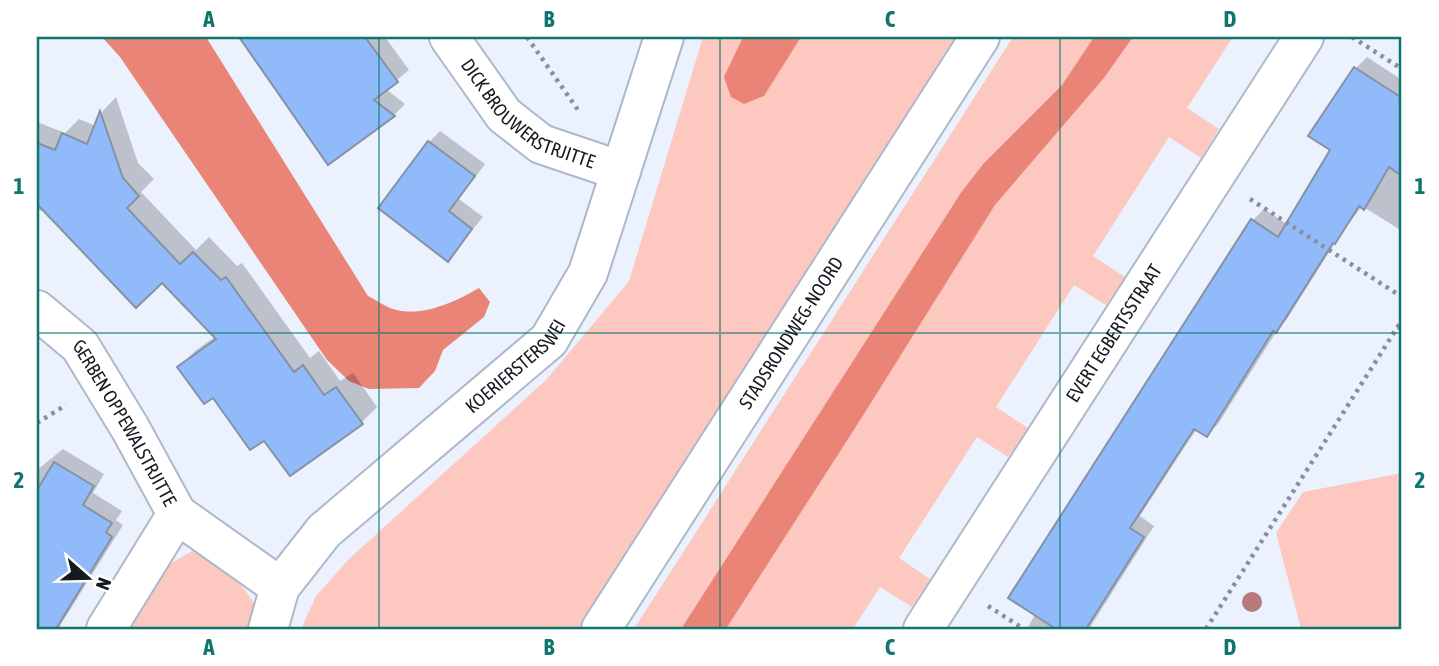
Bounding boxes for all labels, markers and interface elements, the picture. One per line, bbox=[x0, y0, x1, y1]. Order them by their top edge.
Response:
text: A bbox=[202, 6, 215, 32]
text: B bbox=[544, 6, 555, 32]
text: C bbox=[885, 6, 896, 32]
text: D bbox=[1224, 6, 1237, 32]
street label: DICK BROUWERSTRJITTE bbox=[457, 55, 598, 172]
text: 1 bbox=[14, 173, 25, 199]
text: 1 bbox=[1415, 173, 1426, 199]
street label: STADSRONDWEG-NOORD bbox=[734, 253, 847, 413]
street label: EVERT EGBERTSSTRAAT bbox=[1061, 260, 1166, 406]
street label: KOERIERSTERSWEI bbox=[461, 315, 570, 417]
street label: GERBEN OPPEWALSTRJITTE bbox=[69, 334, 181, 510]
text: 2 bbox=[14, 467, 24, 493]
text: 2 bbox=[1415, 467, 1425, 493]
north arrow bbox=[52, 544, 122, 614]
text: N bbox=[92, 575, 116, 593]
text: A bbox=[202, 634, 215, 660]
text: B bbox=[544, 634, 555, 660]
text: C bbox=[885, 634, 896, 660]
text: D bbox=[1224, 634, 1237, 660]

